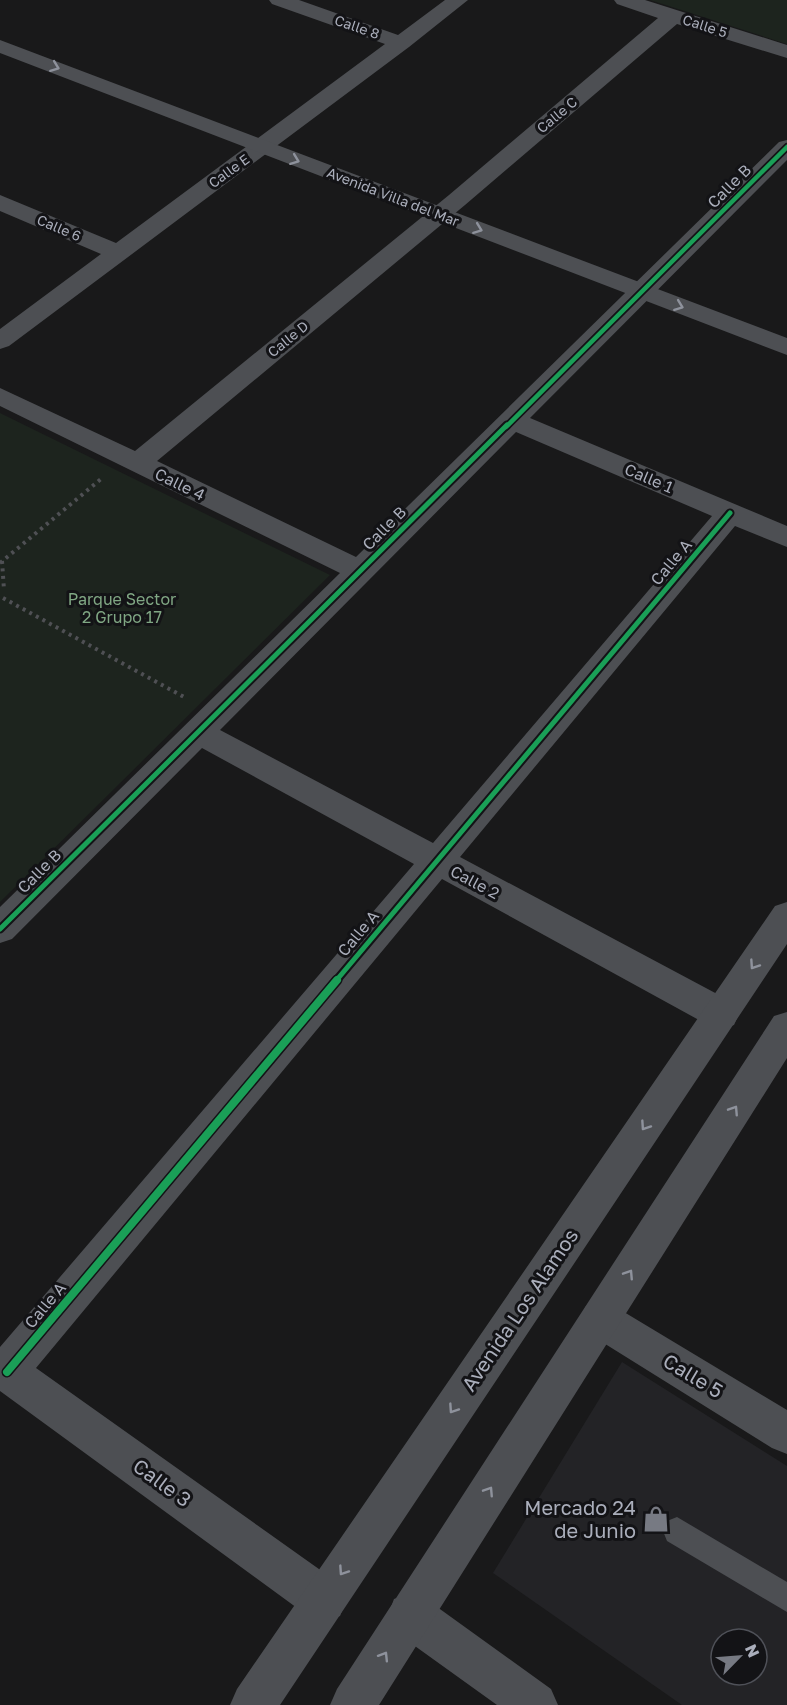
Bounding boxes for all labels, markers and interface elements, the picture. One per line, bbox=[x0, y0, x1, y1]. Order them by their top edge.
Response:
street label: Calle 5 bbox=[681, 10, 730, 41]
street label: Calle 8 bbox=[332, 11, 382, 42]
one-way arrow bbox=[48, 60, 59, 72]
street label: Calle C bbox=[533, 93, 580, 136]
street label: Calle E bbox=[205, 150, 252, 191]
one-way arrow bbox=[289, 152, 300, 165]
street label: Calle B bbox=[703, 160, 755, 212]
street label: Avenida Villa del Mar bbox=[325, 163, 462, 230]
street label: Calle 6 bbox=[35, 211, 84, 244]
one-way arrow bbox=[472, 221, 482, 234]
one-way arrow bbox=[673, 299, 684, 311]
street label: Calle D bbox=[264, 317, 312, 360]
street label: Calle 1 bbox=[622, 459, 677, 497]
street label: Calle 4 bbox=[152, 463, 208, 505]
street label: Calle B bbox=[358, 502, 410, 554]
street label: Calle A bbox=[646, 535, 696, 589]
park label: Parque Sector 2 Grupo 17 bbox=[68, 589, 176, 627]
street label: Calle B bbox=[13, 845, 65, 897]
street label: Calle 2 bbox=[447, 861, 503, 903]
street label: Calle A bbox=[333, 906, 383, 960]
one-way arrow bbox=[750, 958, 761, 969]
one-way arrow bbox=[726, 1106, 738, 1116]
one-way arrow bbox=[641, 1119, 652, 1130]
street label: Avenida Los Alamos bbox=[456, 1224, 582, 1395]
one-way arrow bbox=[621, 1270, 633, 1280]
street label: Calle A bbox=[20, 1278, 70, 1332]
street label: Calle 5 bbox=[659, 1348, 728, 1402]
one-way arrow bbox=[449, 1402, 460, 1413]
street label: Calle 3 bbox=[129, 1453, 196, 1511]
one-way arrow bbox=[482, 1487, 493, 1498]
place label: Mercado 24 de Junio bbox=[524, 1495, 636, 1542]
shop icon: Mercado 24 de Junio bbox=[641, 1504, 671, 1534]
one-way arrow bbox=[340, 1564, 351, 1575]
north arrow bbox=[709, 1627, 769, 1687]
text: N bbox=[741, 1641, 764, 1660]
one-way arrow bbox=[377, 1651, 388, 1662]

